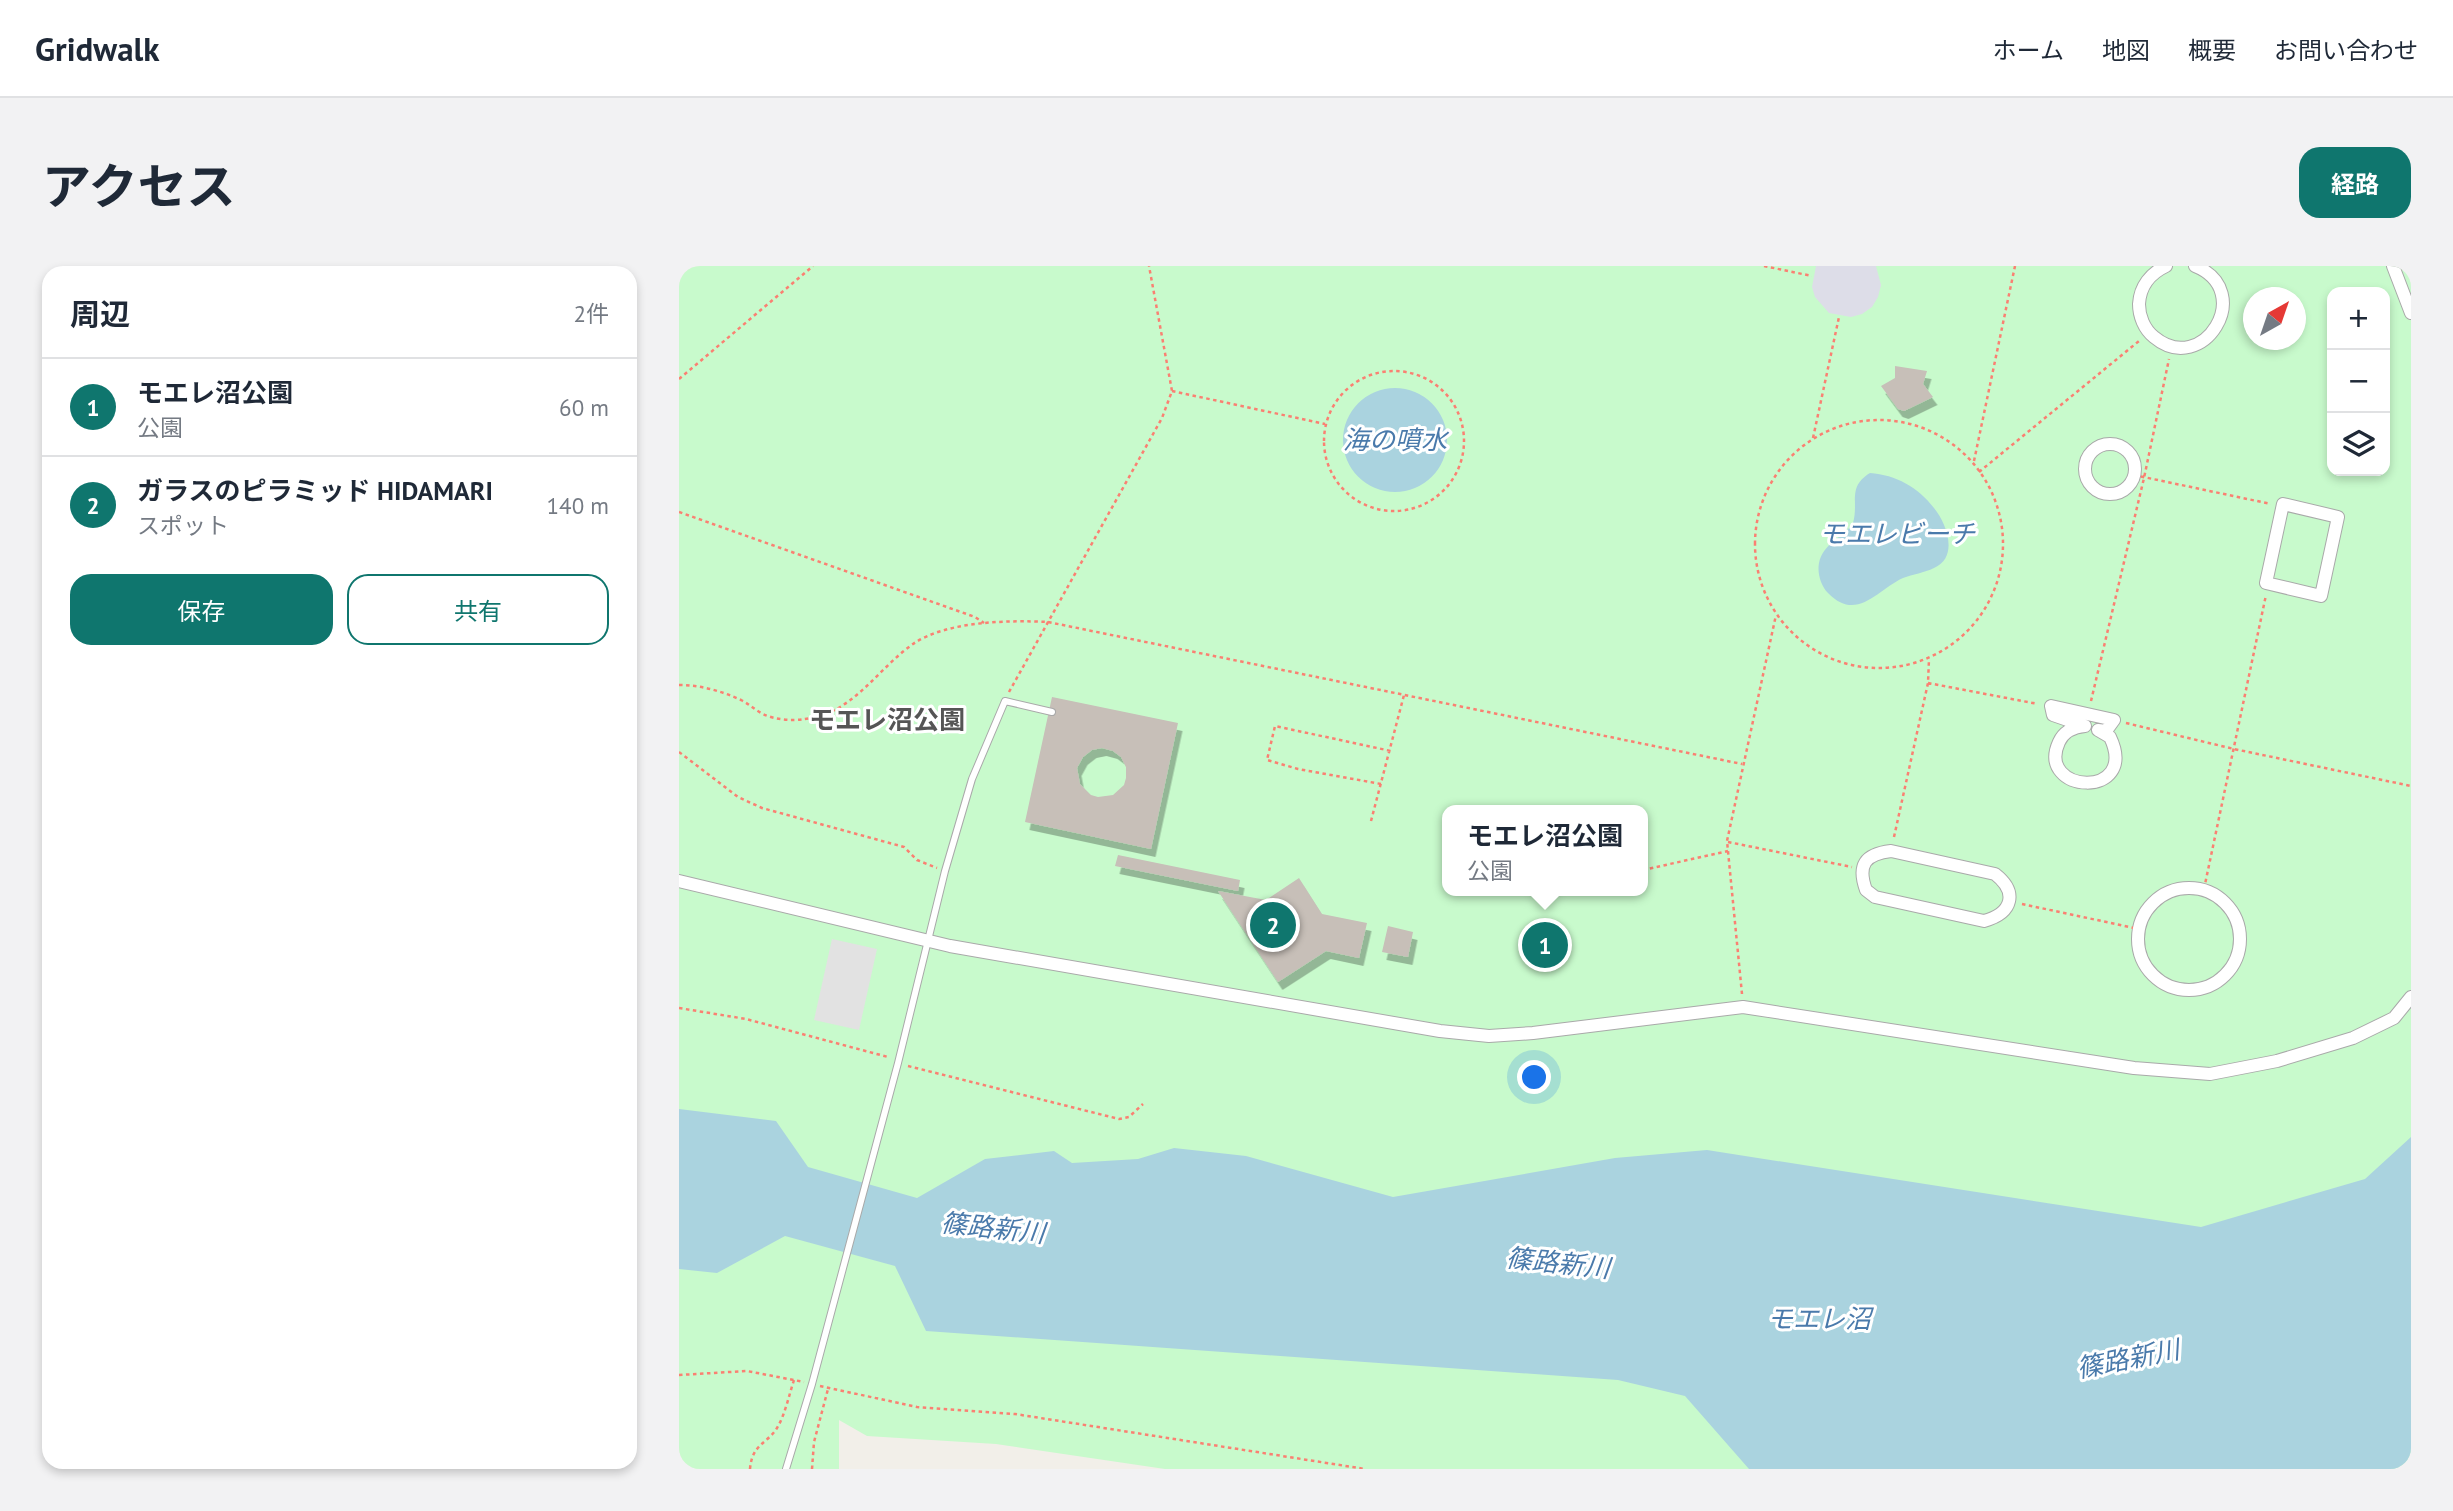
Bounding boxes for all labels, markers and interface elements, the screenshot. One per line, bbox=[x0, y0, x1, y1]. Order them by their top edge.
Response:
text: Gridwalk bbox=[35, 27, 159, 70]
text: ホーム bbox=[1993, 35, 2064, 66]
text: 地図 bbox=[2102, 35, 2150, 66]
text: 概要 bbox=[2188, 35, 2236, 66]
text: お問い合わせ bbox=[2274, 35, 2418, 66]
button: 経路 bbox=[2299, 147, 2411, 218]
text: アクセス bbox=[42, 154, 236, 218]
north arrow bbox=[2243, 287, 2306, 350]
map controls bbox=[2327, 287, 2390, 476]
button: + bbox=[2327, 287, 2390, 350]
text: 周辺 bbox=[70, 294, 130, 333]
text: 2件 bbox=[573, 299, 609, 328]
button: − bbox=[2327, 350, 2390, 413]
text: モエレ沼公園 bbox=[137, 376, 293, 409]
text: 1 bbox=[86, 393, 100, 422]
text: 60 m bbox=[559, 393, 609, 422]
text: 公園 bbox=[137, 413, 183, 442]
button: layers bbox=[2327, 413, 2390, 476]
water label: 海の噴水 bbox=[1343, 423, 1450, 456]
text: ガラスのピラミッド HIDAMARI bbox=[137, 474, 493, 507]
text: 2 bbox=[86, 491, 100, 520]
text: 140 m bbox=[547, 491, 609, 520]
text: スポット bbox=[137, 511, 229, 540]
water label: モエレビーチ bbox=[1819, 517, 1976, 550]
button: 保存 bbox=[70, 574, 333, 645]
button: 共有 bbox=[347, 574, 609, 645]
district label: モエレ沼公園 bbox=[809, 703, 965, 736]
popup bbox=[1442, 805, 1648, 896]
text: モエレ沼公園 bbox=[1467, 819, 1623, 852]
text: 公園 bbox=[1467, 856, 1513, 885]
pin: 2 bbox=[1250, 899, 1296, 951]
pin: 1 bbox=[1522, 919, 1568, 971]
your location bbox=[1517, 1060, 1551, 1094]
water label: 篠路新川 bbox=[940, 1206, 1049, 1250]
water label: 篠路新川 bbox=[1505, 1241, 1614, 1285]
water label: モエレ沼 bbox=[1767, 1302, 1875, 1335]
water label: 篠路新川 bbox=[2074, 1332, 2185, 1385]

